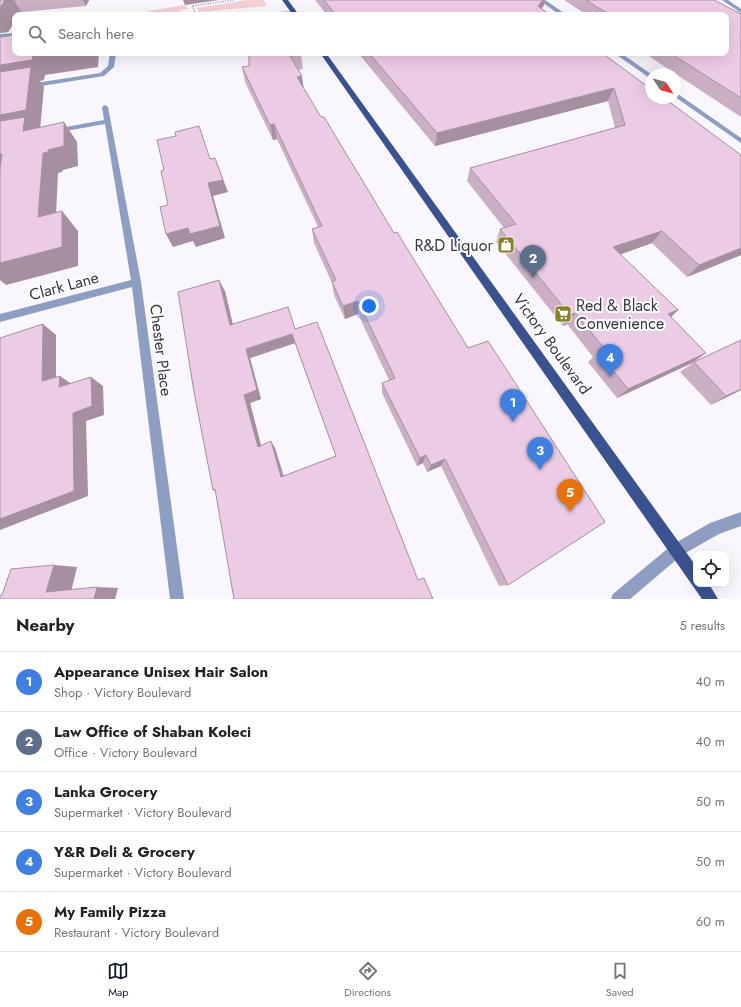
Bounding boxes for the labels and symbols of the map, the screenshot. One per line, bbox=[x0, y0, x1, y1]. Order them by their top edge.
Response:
north arrow bbox=[645, 68, 681, 104]
place label: R&D Liquor bbox=[414, 234, 494, 257]
shop icon: R&D Liquor bbox=[496, 235, 516, 255]
pin: 2 bbox=[520, 245, 546, 278]
street label: Clark Lane bbox=[27, 266, 101, 306]
street label: Victory Boulevard bbox=[507, 289, 597, 399]
place label: Red & Black Convenience bbox=[576, 294, 664, 335]
your location bbox=[359, 296, 379, 316]
street label: Chester Place bbox=[144, 303, 178, 397]
supermarket icon: Red & Black Convenience bbox=[553, 304, 573, 324]
pin: 4 bbox=[597, 344, 623, 377]
pin: 1 bbox=[500, 389, 526, 422]
pin: 3 bbox=[527, 437, 553, 470]
pin: 5 bbox=[557, 479, 583, 512]

